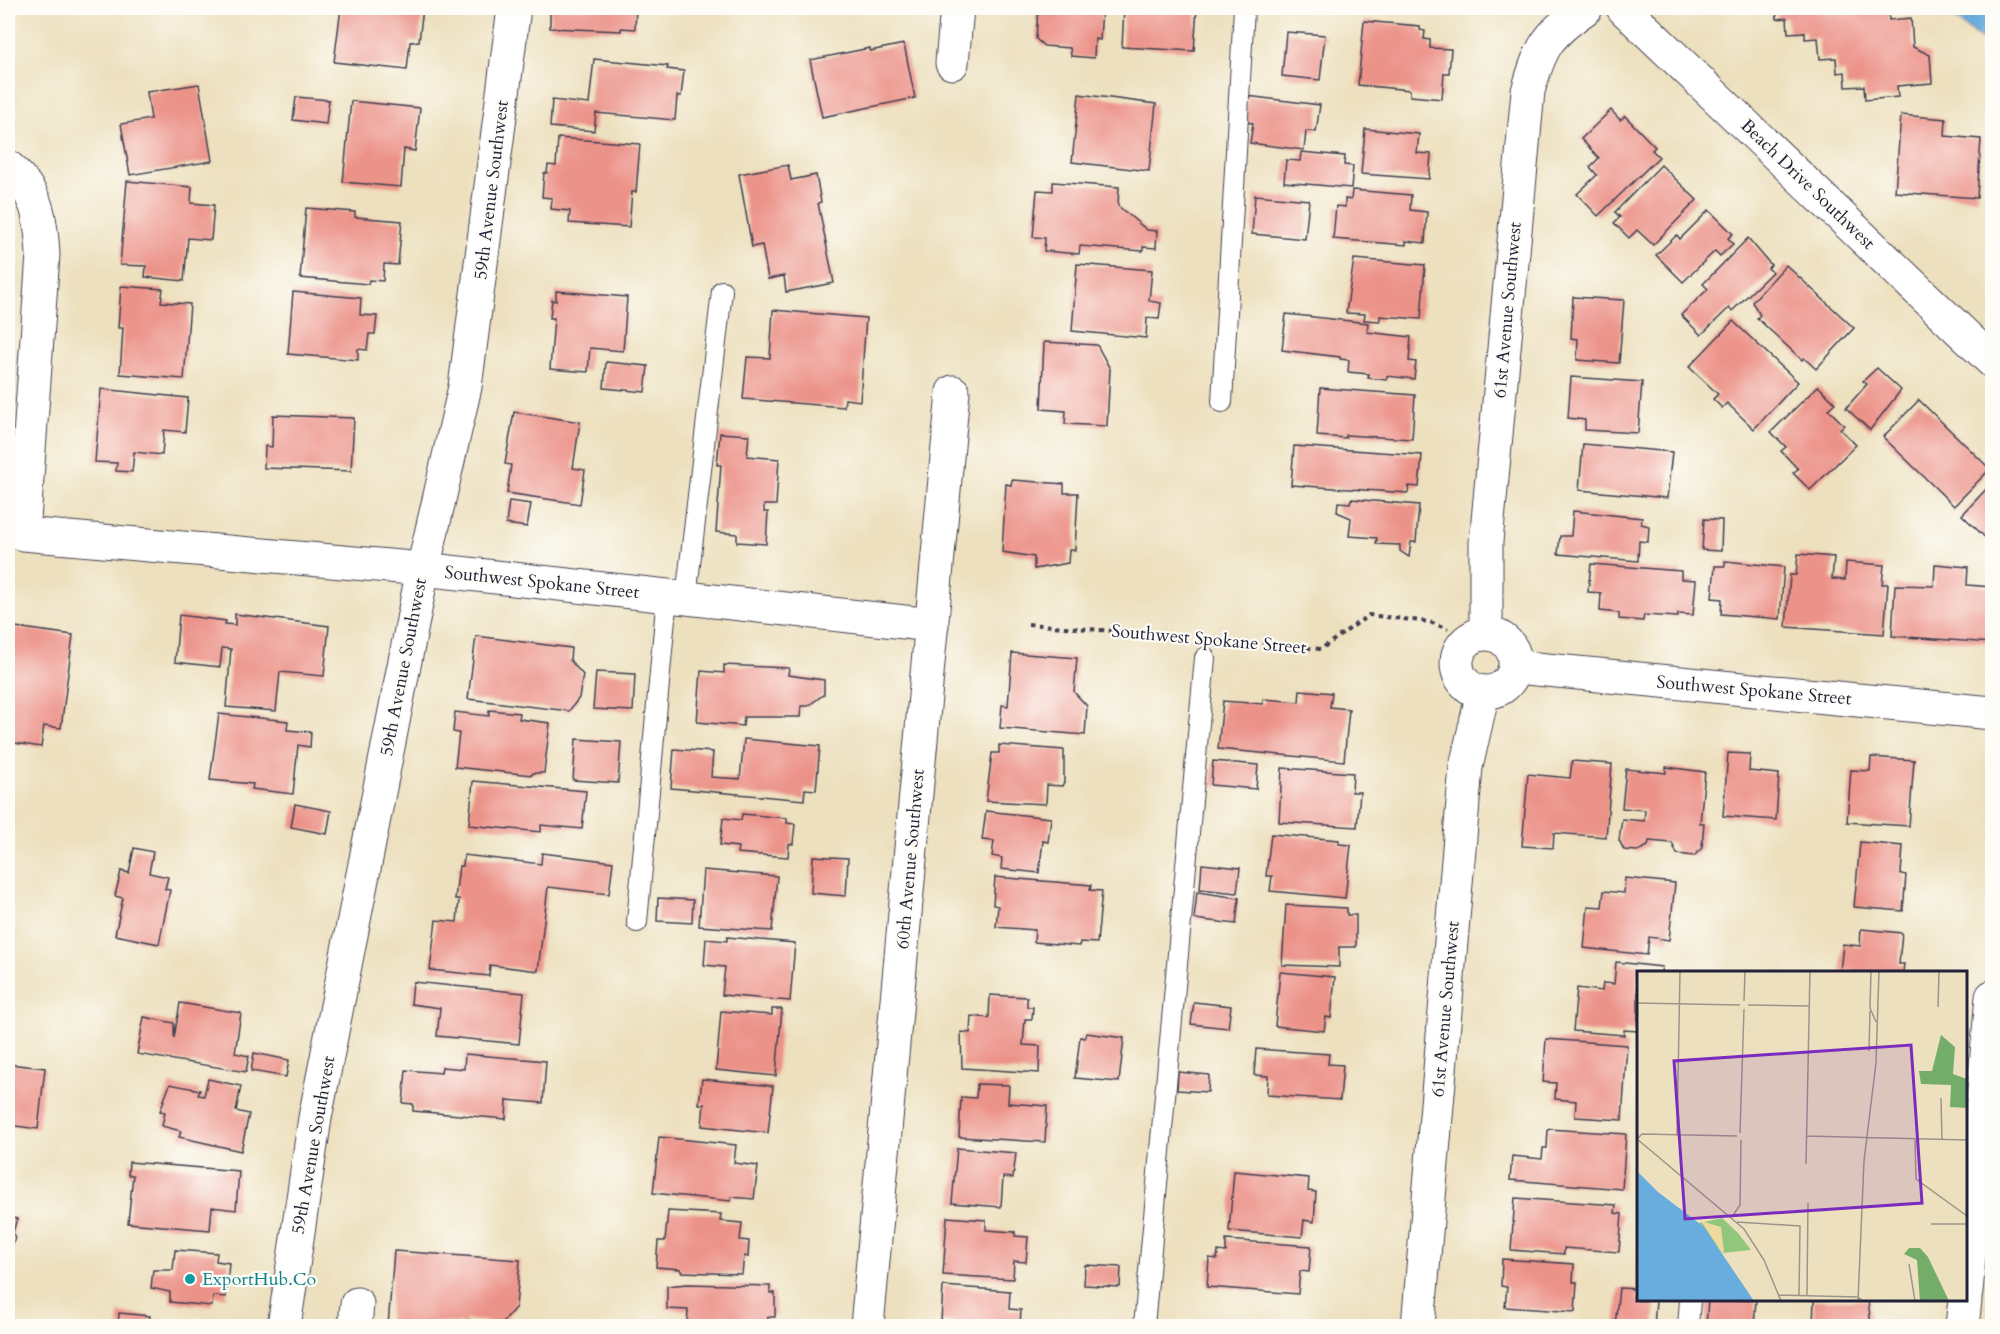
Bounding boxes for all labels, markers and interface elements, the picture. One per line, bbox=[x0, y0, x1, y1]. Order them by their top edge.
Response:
street label: 59th Avenue Southwest bbox=[468, 99, 515, 281]
street label: Beach Drive Southwest bbox=[1735, 114, 1881, 255]
street label: 61st Avenue Southwest bbox=[1487, 221, 1528, 399]
street label: Southwest Spokane Street bbox=[443, 560, 641, 605]
street label: 59th Avenue Southwest bbox=[374, 576, 433, 758]
street label: Southwest Spokane Street bbox=[1110, 619, 1308, 661]
street label: Southwest Spokane Street bbox=[1655, 670, 1853, 712]
street label: 60th Avenue Southwest bbox=[890, 768, 931, 950]
street label: 61st Avenue Southwest bbox=[1425, 920, 1466, 1098]
inset map bbox=[1637, 971, 1967, 1301]
street label: 59th Avenue Southwest bbox=[286, 1054, 342, 1236]
place label: ExportHub.Co bbox=[202, 1267, 317, 1292]
marker: ExportHub.Co bbox=[183, 1272, 197, 1286]

